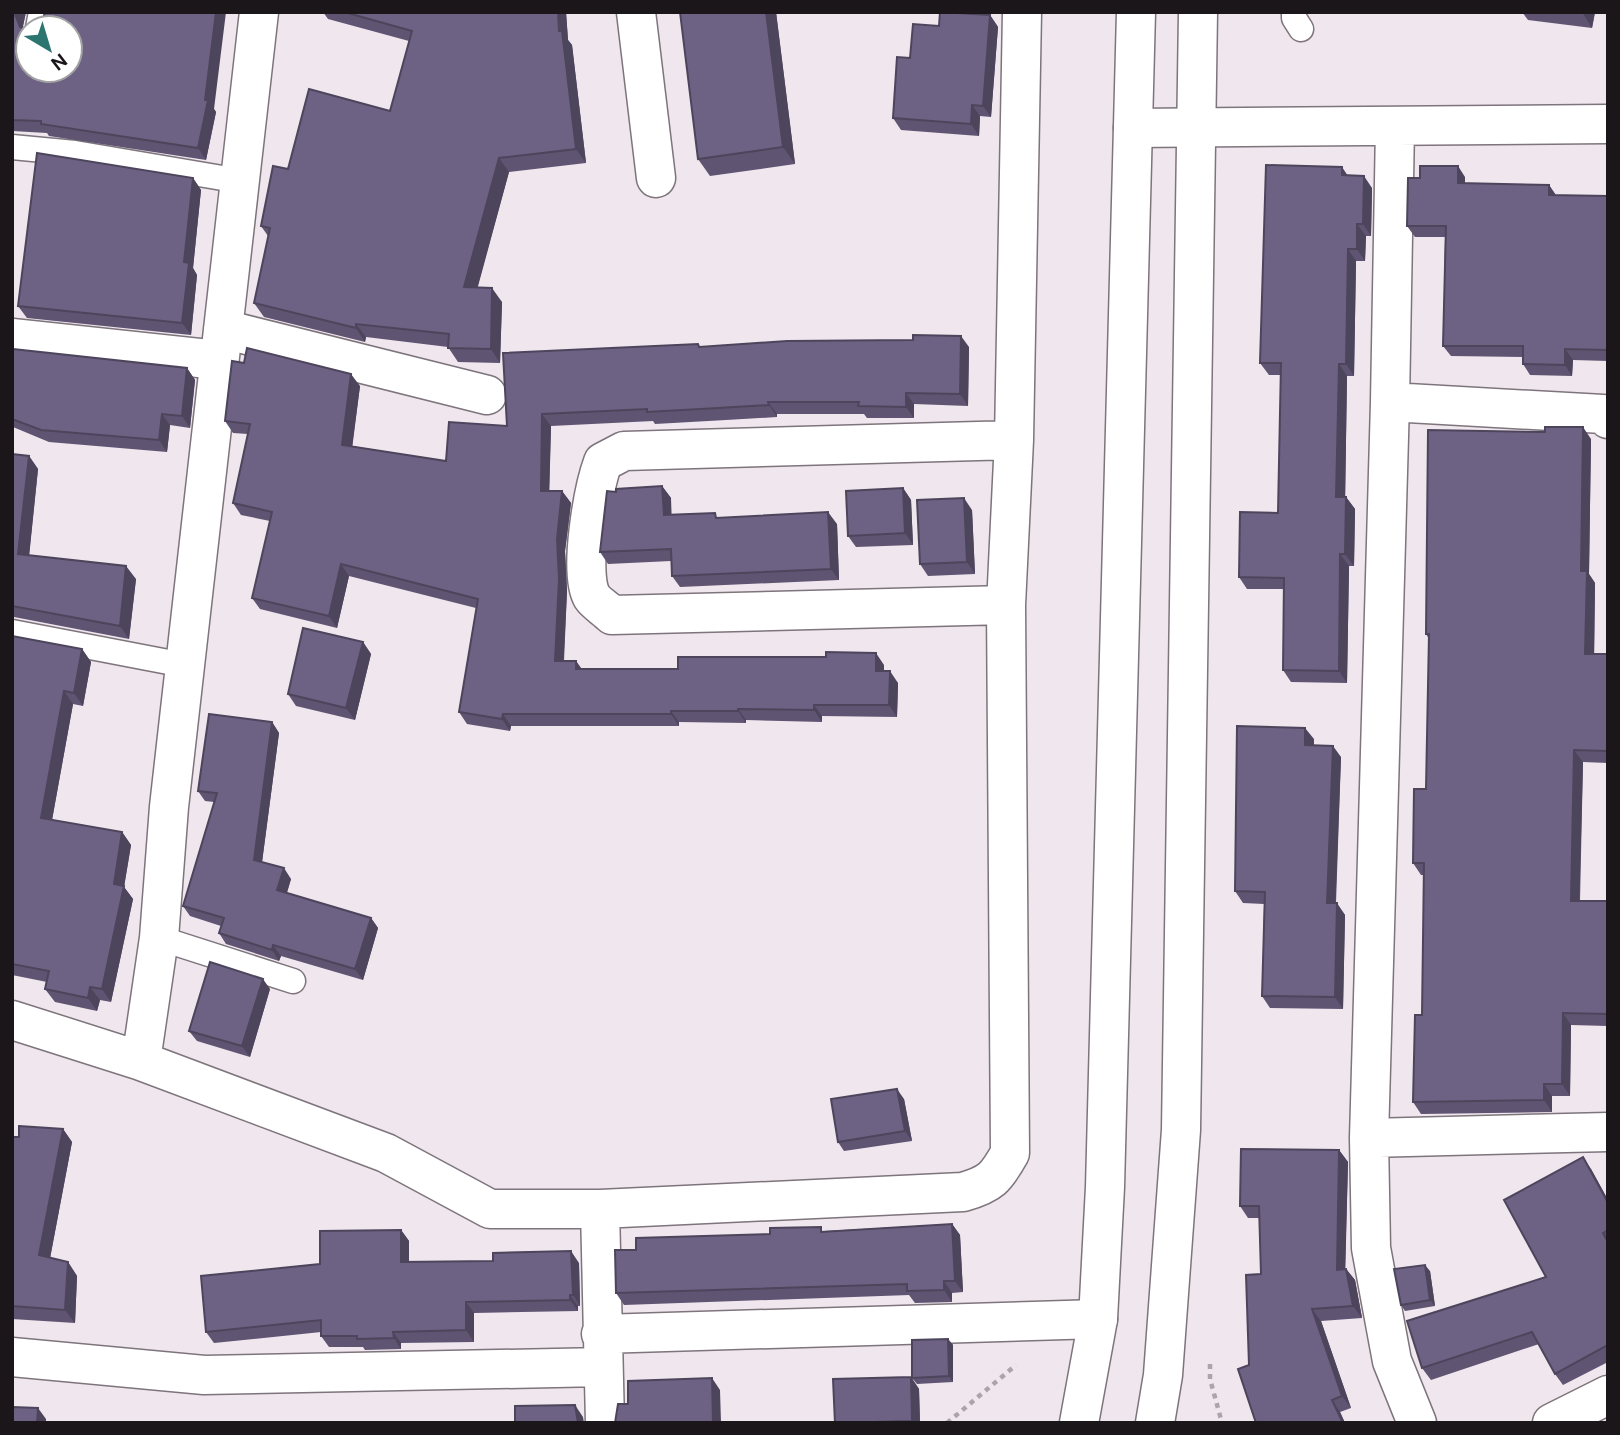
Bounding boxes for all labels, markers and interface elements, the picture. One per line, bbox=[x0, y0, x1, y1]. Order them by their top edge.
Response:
north arrow bbox=[14, 14, 84, 84]
text: N bbox=[46, 48, 72, 76]

